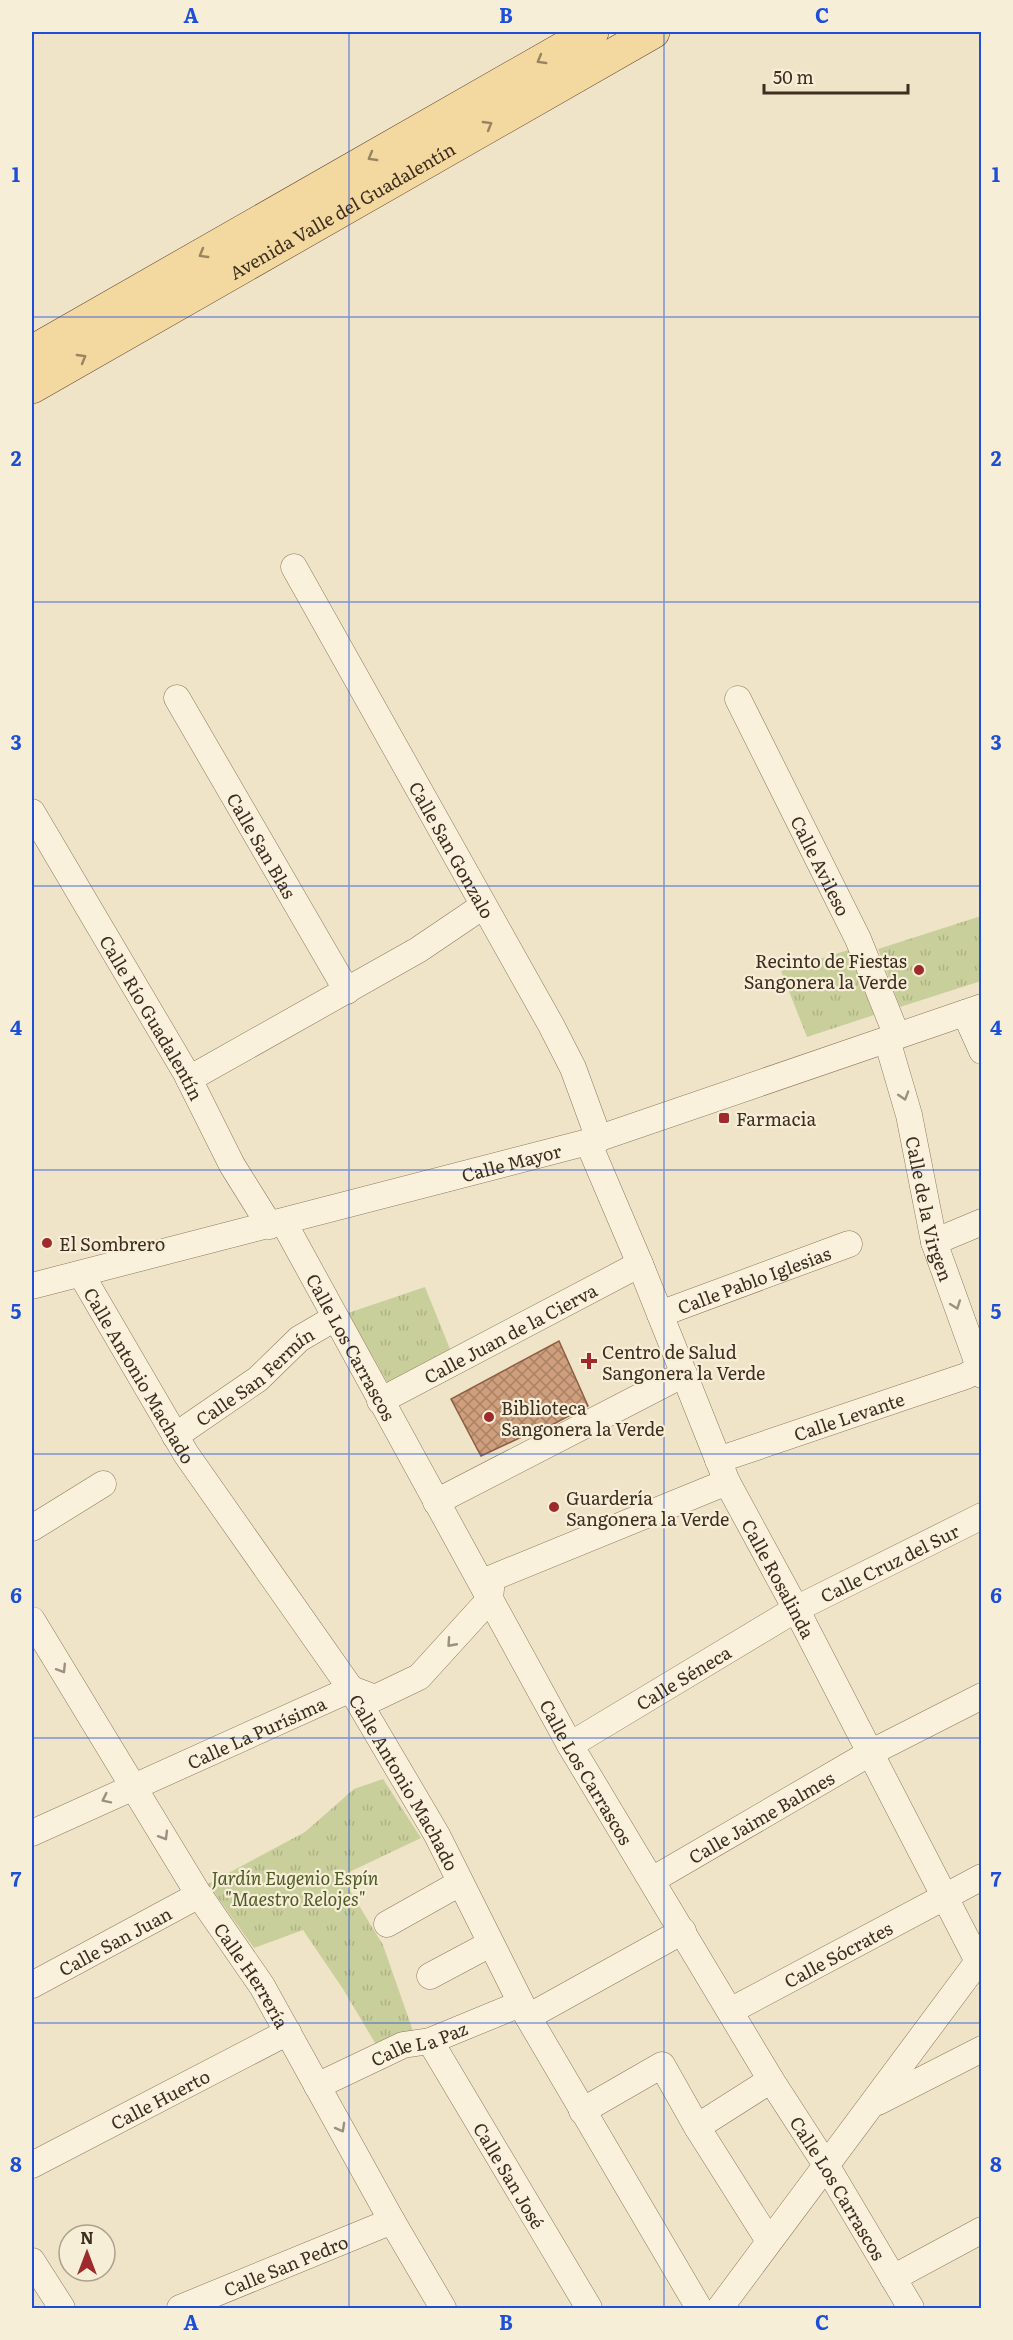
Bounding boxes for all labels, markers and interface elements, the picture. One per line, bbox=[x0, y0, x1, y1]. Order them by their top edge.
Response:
text: A bbox=[183, 0, 199, 29]
text: B bbox=[499, 0, 513, 29]
text: C bbox=[815, 0, 829, 29]
one-way arrow bbox=[537, 53, 547, 65]
scale bar bbox=[764, 57, 908, 95]
text: 50 m bbox=[773, 63, 814, 90]
one-way arrow bbox=[482, 121, 492, 132]
street label: Avenida Valle del Guadalentín bbox=[224, 134, 460, 285]
one-way arrow bbox=[368, 150, 378, 161]
text: 1 bbox=[12, 158, 20, 188]
text: 1 bbox=[992, 158, 1000, 188]
one-way arrow bbox=[198, 247, 209, 258]
one-way arrow bbox=[76, 354, 86, 365]
text: 2 bbox=[11, 442, 22, 472]
text: 2 bbox=[991, 442, 1002, 472]
text: 3 bbox=[10, 726, 22, 756]
text: 3 bbox=[990, 726, 1002, 756]
street label: Calle San Gonzalo bbox=[403, 776, 502, 923]
street label: Calle San Blas bbox=[221, 787, 304, 903]
street label: Calle Avileso bbox=[785, 811, 858, 920]
street label: Calle Río Guadalentín bbox=[94, 930, 211, 1105]
place label: Recinto de Fiestas Sangonera la Verde bbox=[744, 947, 907, 995]
marker: Recinto de Fiestas Sangonera la Verde bbox=[912, 963, 926, 977]
text: 4 bbox=[10, 1011, 22, 1041]
text: 4 bbox=[990, 1011, 1002, 1041]
one-way arrow bbox=[897, 1090, 909, 1101]
place label: Farmacia bbox=[736, 1105, 816, 1132]
marker: Farmacia bbox=[717, 1111, 731, 1125]
street label: Calle de la Virgen bbox=[900, 1134, 961, 1285]
street label: Calle Mayor bbox=[458, 1136, 565, 1188]
place label: El Sombrero bbox=[59, 1230, 165, 1257]
marker: El Sombrero bbox=[40, 1236, 54, 1250]
street label: Calle Pablo Iglesias bbox=[673, 1239, 834, 1320]
street label: Calle Los Carrascos bbox=[300, 1268, 403, 1425]
street label: Calle Juan de la Cierva bbox=[419, 1276, 602, 1389]
street label: Calle Antonio Machado bbox=[78, 1282, 202, 1469]
text: 5 bbox=[11, 1295, 22, 1325]
text: 5 bbox=[991, 1295, 1002, 1325]
one-way arrow bbox=[949, 1299, 962, 1309]
street label: Calle San Fermín bbox=[190, 1320, 319, 1432]
place label: Centro de Salud Sangonera la Verde bbox=[602, 1338, 765, 1386]
marker: Centro de Salud Sangonera la Verde bbox=[580, 1352, 598, 1370]
street label: Calle Levante bbox=[790, 1384, 908, 1447]
place label: Biblioteca Sangonera la Verde bbox=[501, 1394, 664, 1442]
marker: Biblioteca Sangonera la Verde bbox=[482, 1410, 496, 1424]
place label: Guardería Sangonera la Verde bbox=[566, 1484, 729, 1532]
marker: Guardería Sangonera la Verde bbox=[547, 1500, 561, 1514]
street label: Calle Rosalinda bbox=[736, 1514, 822, 1643]
street label: Calle Cruz del Sur bbox=[815, 1516, 964, 1608]
text: 6 bbox=[10, 1579, 22, 1609]
text: 6 bbox=[990, 1579, 1002, 1609]
one-way arrow bbox=[447, 1635, 458, 1646]
street label: Calle Séneca bbox=[630, 1638, 736, 1716]
one-way arrow bbox=[55, 1663, 67, 1673]
street label: Calle La Purísima bbox=[182, 1689, 330, 1775]
street label: Calle Antonio Machado bbox=[343, 1689, 466, 1875]
street label: Calle Los Carrascos bbox=[534, 1694, 640, 1850]
street label: Calle Jaime Balmes bbox=[683, 1764, 839, 1870]
one-way arrow bbox=[102, 1791, 113, 1803]
one-way arrow bbox=[157, 1830, 168, 1840]
text: 7 bbox=[11, 1863, 22, 1893]
text: 7 bbox=[991, 1863, 1002, 1893]
park label: Jardín Eugenio Espín "Maestro Relojes" bbox=[211, 1864, 379, 1912]
street label: Calle San Juan bbox=[53, 1899, 176, 1982]
street label: Calle Sócrates bbox=[779, 1914, 897, 1994]
street label: Calle Herrería bbox=[208, 1917, 296, 2033]
street label: Calle La Paz bbox=[366, 2014, 471, 2072]
street label: Calle Huerto bbox=[105, 2062, 214, 2136]
street label: Calle Los Carrascos bbox=[784, 2110, 893, 2265]
street label: Calle San José bbox=[468, 2117, 552, 2233]
one-way arrow bbox=[334, 2122, 345, 2132]
text: 8 bbox=[10, 2148, 22, 2178]
text: 8 bbox=[990, 2148, 1002, 2178]
north arrow bbox=[57, 2223, 117, 2283]
text: N bbox=[80, 2225, 94, 2249]
street label: Calle San Pedro bbox=[219, 2227, 352, 2302]
text: A bbox=[183, 2306, 199, 2336]
text: B bbox=[499, 2306, 513, 2336]
text: C bbox=[815, 2306, 829, 2336]

